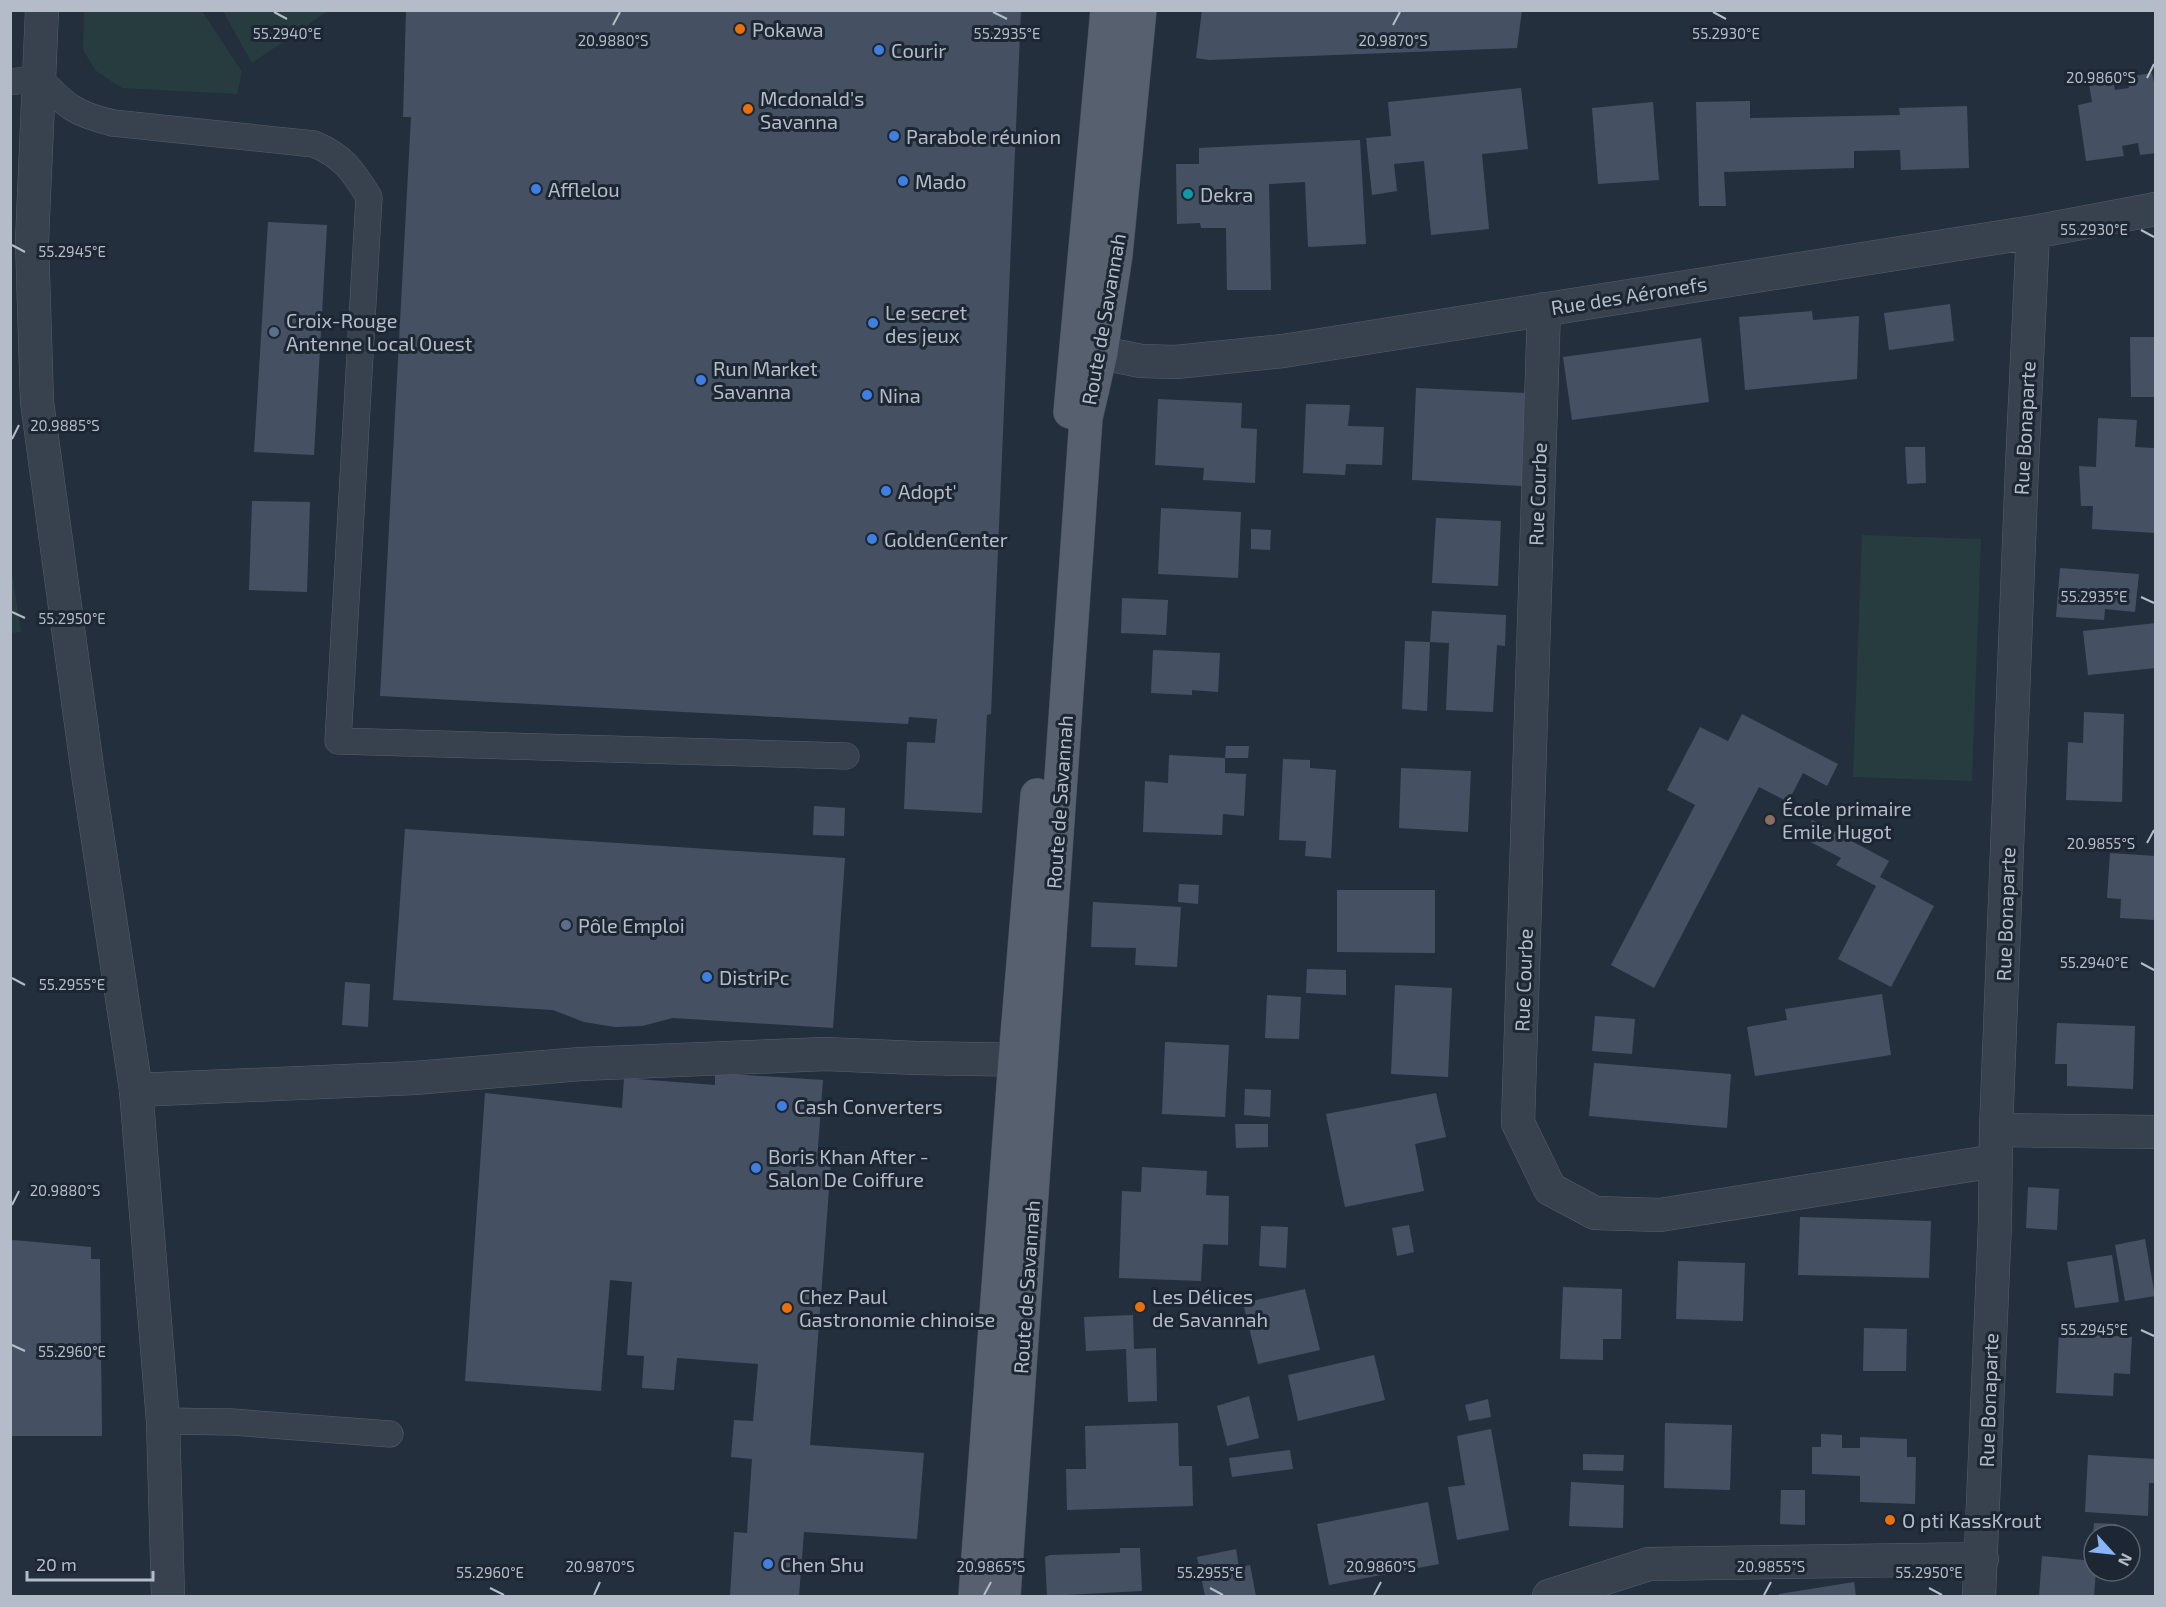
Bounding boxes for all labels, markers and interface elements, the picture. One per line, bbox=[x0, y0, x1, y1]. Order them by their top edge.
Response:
place label: Pokawa bbox=[752, 17, 824, 41]
marker: Pokawa bbox=[733, 22, 747, 36]
text: 55.2940°E bbox=[253, 24, 321, 42]
text: 55.2935°E bbox=[974, 24, 1040, 42]
text: 55.2930°E bbox=[1692, 24, 1760, 42]
text: 20.9880°S bbox=[578, 31, 648, 49]
text: 20.9870°S bbox=[1358, 31, 1428, 49]
place label: Courir bbox=[891, 38, 946, 62]
marker: Courir bbox=[872, 43, 886, 57]
text: 20.9860°S bbox=[2066, 68, 2136, 86]
place label: Mcdonald's Savanna bbox=[760, 86, 864, 133]
marker: Mcdonald's Savanna bbox=[741, 102, 755, 116]
place label: Parabole réunion bbox=[906, 124, 1061, 148]
marker: Parabole réunion bbox=[887, 129, 901, 143]
place label: Mado bbox=[915, 169, 966, 193]
marker: Mado bbox=[896, 174, 910, 188]
place label: Afflelou bbox=[548, 177, 620, 201]
marker: Afflelou bbox=[529, 182, 543, 196]
place label: Dekra bbox=[1200, 182, 1253, 206]
marker: Dekra bbox=[1181, 187, 1195, 201]
text: 55.2930°E bbox=[2060, 220, 2128, 238]
street label: Route de Savannah bbox=[1076, 231, 1130, 407]
text: 55.2945°E bbox=[38, 242, 106, 260]
street label: Rue des Aéronefs bbox=[1549, 271, 1709, 319]
place label: Le secret des jeux bbox=[885, 300, 968, 347]
place label: Croix-Rouge Antenne Local Ouest bbox=[286, 308, 473, 355]
marker: Le secret des jeux bbox=[866, 316, 880, 330]
marker: Croix-Rouge Antenne Local Ouest bbox=[267, 325, 281, 339]
place label: Run Market Savanna bbox=[713, 356, 818, 403]
street label: Rue Bonaparte bbox=[2009, 360, 2039, 496]
marker: Run Market Savanna bbox=[694, 373, 708, 387]
place label: Nina bbox=[879, 383, 921, 407]
marker: Nina bbox=[860, 388, 874, 402]
text: 20.9885°S bbox=[30, 416, 100, 434]
street label: Rue Courbe bbox=[1523, 442, 1551, 546]
place label: Adopt' bbox=[898, 479, 957, 503]
marker: Adopt' bbox=[879, 484, 893, 498]
place label: GoldenCenter bbox=[884, 527, 1008, 551]
marker: GoldenCenter bbox=[865, 532, 879, 546]
text: 55.2935°E bbox=[2061, 587, 2127, 605]
text: 55.2950°E bbox=[38, 609, 106, 627]
street label: Route de Savannah bbox=[1041, 714, 1077, 890]
place label: École primaire Emile Hugot bbox=[1782, 796, 1912, 843]
marker: École primaire Emile Hugot bbox=[1763, 813, 1777, 827]
text: 20.9855°S bbox=[2067, 834, 2135, 852]
street label: Rue Bonaparte bbox=[1991, 846, 2019, 982]
place label: Pôle Emploi bbox=[578, 913, 685, 937]
marker: Pôle Emploi bbox=[559, 918, 573, 932]
street label: Rue Courbe bbox=[1509, 928, 1537, 1032]
text: 55.2940°E bbox=[2060, 953, 2128, 971]
place label: DistriPc bbox=[719, 965, 790, 989]
marker: DistriPc bbox=[700, 970, 714, 984]
text: 55.2955°E bbox=[39, 975, 105, 993]
place label: Cash Converters bbox=[794, 1094, 943, 1118]
marker: Cash Converters bbox=[775, 1099, 789, 1113]
place label: Boris Khan After - Salon De Coiffure bbox=[768, 1144, 929, 1191]
marker: Boris Khan After - Salon De Coiffure bbox=[749, 1161, 763, 1175]
text: 20.9880°S bbox=[30, 1181, 100, 1199]
street label: Route de Savannah bbox=[1008, 1199, 1044, 1375]
place label: Chez Paul Gastronomie chinoise bbox=[799, 1284, 995, 1331]
place label: Les Délices de Savannah bbox=[1152, 1284, 1268, 1331]
marker: Les Délices de Savannah bbox=[1133, 1300, 1147, 1314]
marker: Chez Paul Gastronomie chinoise bbox=[780, 1301, 794, 1315]
text: 55.2945°E bbox=[2060, 1320, 2128, 1338]
street label: Rue Bonaparte bbox=[1974, 1332, 2002, 1468]
text: 55.2960°E bbox=[38, 1342, 106, 1360]
place label: O pti KassKrout bbox=[1902, 1508, 2042, 1532]
marker: O pti KassKrout bbox=[1883, 1513, 1897, 1527]
north arrow bbox=[2082, 1523, 2142, 1583]
scale bar bbox=[27, 1544, 153, 1582]
text: N bbox=[2115, 1551, 2137, 1570]
place label: Chen Shu bbox=[780, 1552, 864, 1576]
text: 20 m bbox=[36, 1553, 77, 1575]
text: 20.9870°S bbox=[565, 1557, 635, 1575]
marker: Chen Shu bbox=[761, 1557, 775, 1571]
text: 20.9865°S bbox=[956, 1557, 1026, 1575]
text: 20.9860°S bbox=[1346, 1557, 1416, 1575]
text: 20.9855°S bbox=[1737, 1557, 1805, 1575]
text: 55.2960°E bbox=[456, 1563, 524, 1581]
text: 55.2955°E bbox=[1177, 1563, 1243, 1581]
text: 55.2950°E bbox=[1895, 1563, 1963, 1581]

